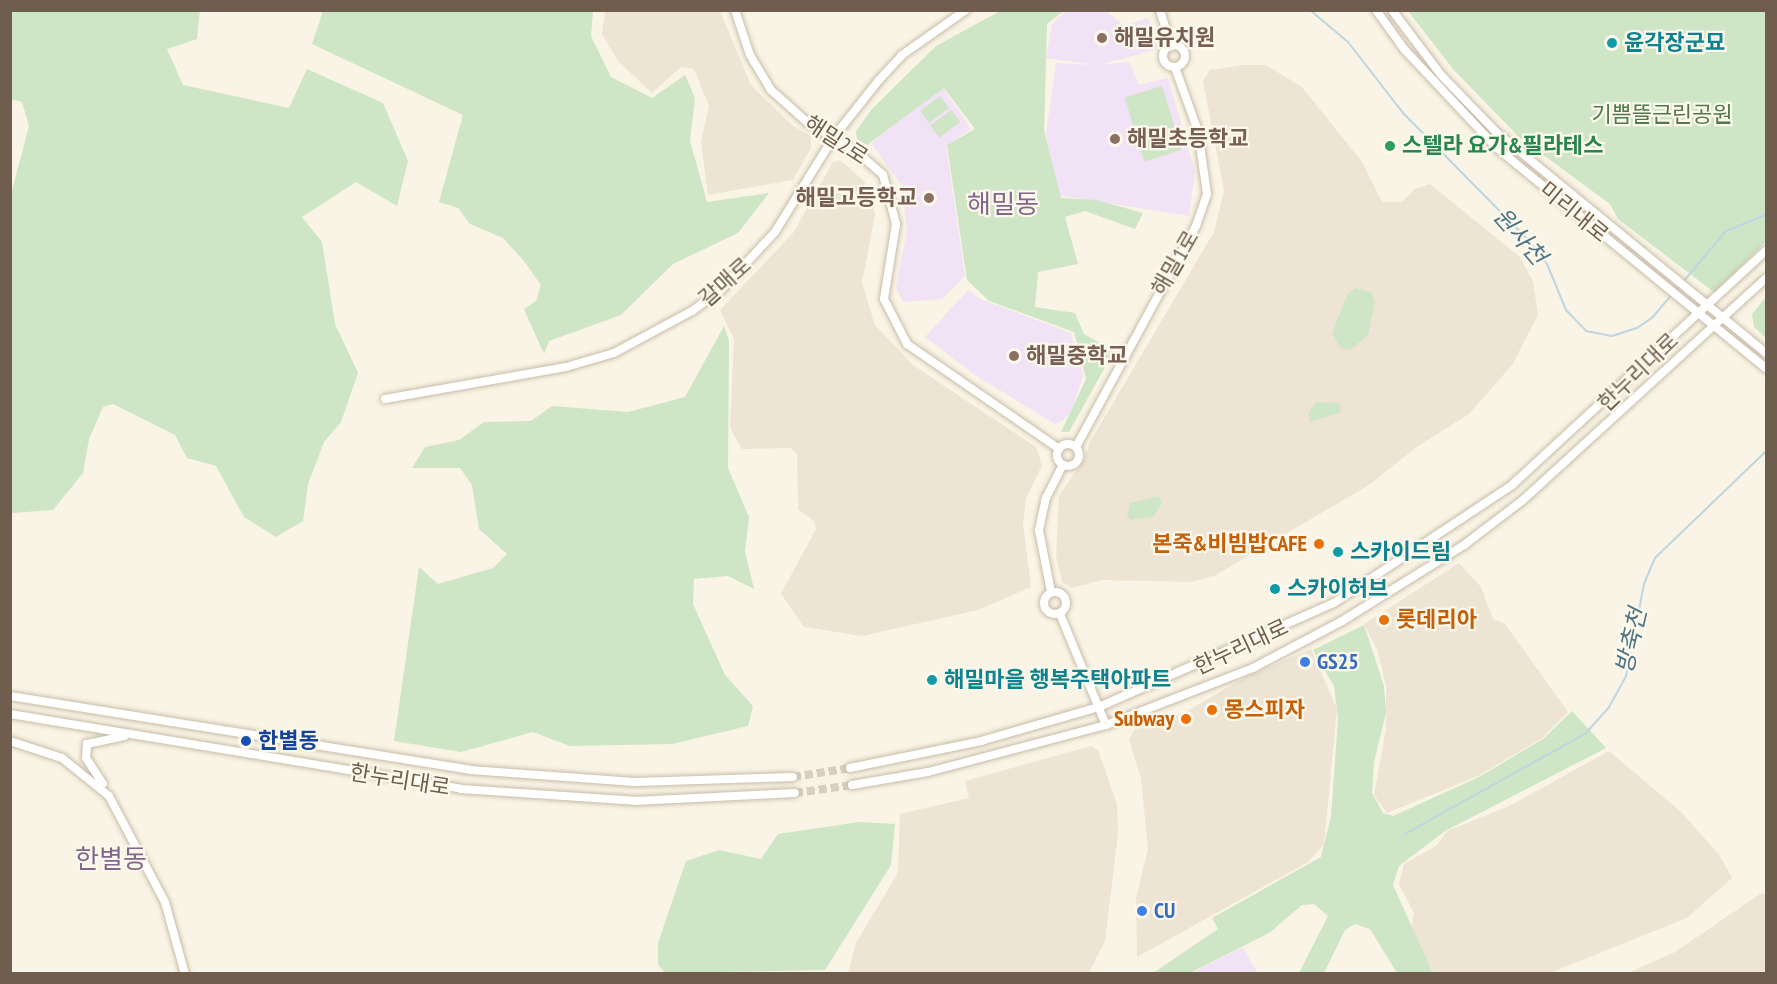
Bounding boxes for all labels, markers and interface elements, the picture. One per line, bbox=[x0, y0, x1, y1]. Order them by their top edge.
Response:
place label: 해밀유치원 bbox=[1114, 25, 1215, 51]
place label: 윤각장군묘 bbox=[1624, 30, 1725, 56]
marker: 해밀유치원 bbox=[1095, 31, 1109, 45]
marker: 윤각장군묘 bbox=[1605, 36, 1619, 50]
park label: 기쁨뜰근린공원 bbox=[1591, 102, 1733, 128]
street label: 해밀2로 bbox=[799, 110, 873, 170]
place label: 해밀초등학교 bbox=[1127, 126, 1248, 152]
marker: 해밀초등학교 bbox=[1108, 132, 1122, 146]
place label: 스텔라 요가&필라테스 bbox=[1402, 133, 1603, 159]
marker: 스텔라 요가&필라테스 bbox=[1383, 139, 1397, 153]
street label: 미리내로 bbox=[1534, 176, 1614, 248]
place label: 해밀고등학교 bbox=[796, 185, 917, 211]
district label: 해밀동 bbox=[967, 188, 1039, 220]
marker: 해밀고등학교 bbox=[922, 191, 936, 205]
water label: 원사천 bbox=[1487, 202, 1553, 270]
street label: 해밀1로 bbox=[1146, 226, 1204, 300]
street label: 갈매로 bbox=[694, 252, 756, 312]
street label: 한누리대로 bbox=[1592, 327, 1684, 417]
place label: 해밀중학교 bbox=[1026, 343, 1127, 369]
marker: 해밀중학교 bbox=[1007, 349, 1021, 363]
place label: 본죽&비빔밥CAFE bbox=[1152, 531, 1307, 557]
marker: 본죽&비빔밥CAFE bbox=[1312, 537, 1326, 551]
place label: 스카이드림 bbox=[1350, 539, 1451, 565]
marker: 스카이드림 bbox=[1331, 545, 1345, 559]
place label: 스카이허브 bbox=[1287, 576, 1388, 602]
marker: 스카이허브 bbox=[1268, 582, 1282, 596]
water label: 방축천 bbox=[1610, 605, 1652, 677]
place label: 롯데리아 bbox=[1396, 607, 1477, 633]
marker: 롯데리아 bbox=[1377, 613, 1391, 627]
street label: 한누리대로 bbox=[1190, 614, 1292, 680]
place label: GS25 bbox=[1317, 649, 1359, 675]
marker: GS25 bbox=[1298, 655, 1312, 669]
place label: 해밀마을 행복주택아파트 bbox=[944, 667, 1171, 693]
marker: 해밀마을 행복주택아파트 bbox=[925, 673, 939, 687]
place label: 몽스피자 bbox=[1224, 697, 1305, 723]
marker: 몽스피자 bbox=[1205, 703, 1219, 717]
place label: Subway bbox=[1114, 706, 1174, 732]
marker: Subway bbox=[1179, 712, 1193, 726]
place label: 한별동 bbox=[258, 728, 319, 754]
marker: 한별동 bbox=[239, 734, 253, 748]
street label: 한누리대로 bbox=[348, 759, 452, 801]
district label: 한별동 bbox=[75, 843, 147, 875]
place label: CU bbox=[1154, 898, 1175, 924]
marker: CU bbox=[1135, 904, 1149, 918]

